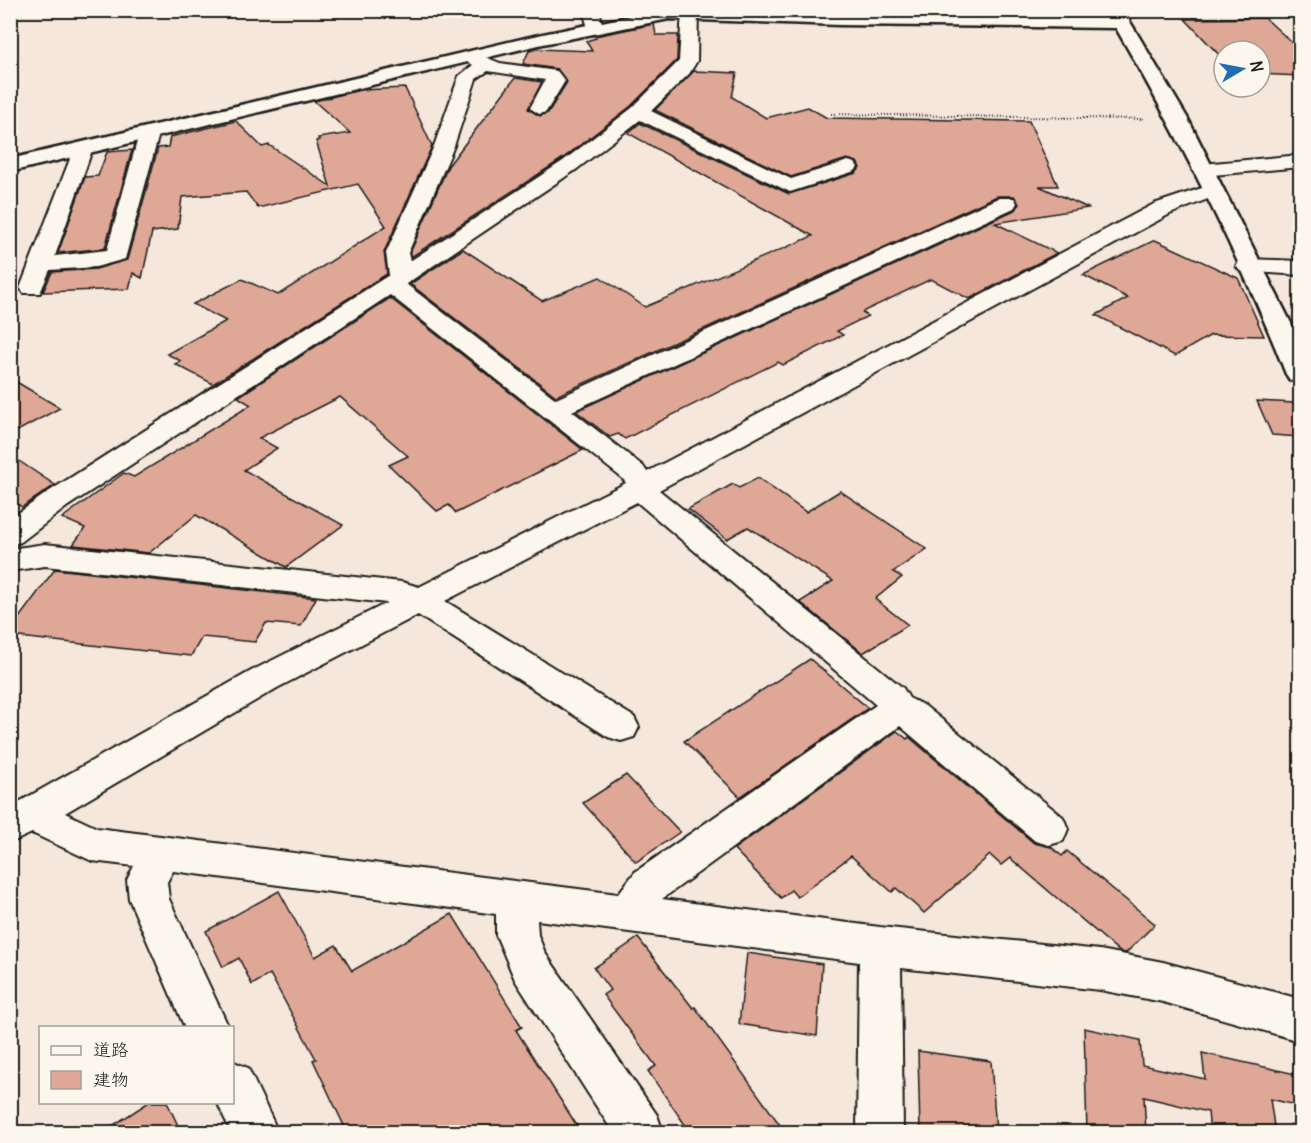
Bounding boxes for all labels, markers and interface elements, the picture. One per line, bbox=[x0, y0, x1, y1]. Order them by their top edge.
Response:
north arrow bbox=[1212, 39, 1272, 99]
text: N bbox=[1246, 59, 1268, 74]
legend bbox=[39, 1026, 234, 1104]
text: 道路 bbox=[93, 1038, 129, 1061]
text: 建物 bbox=[93, 1068, 129, 1091]

